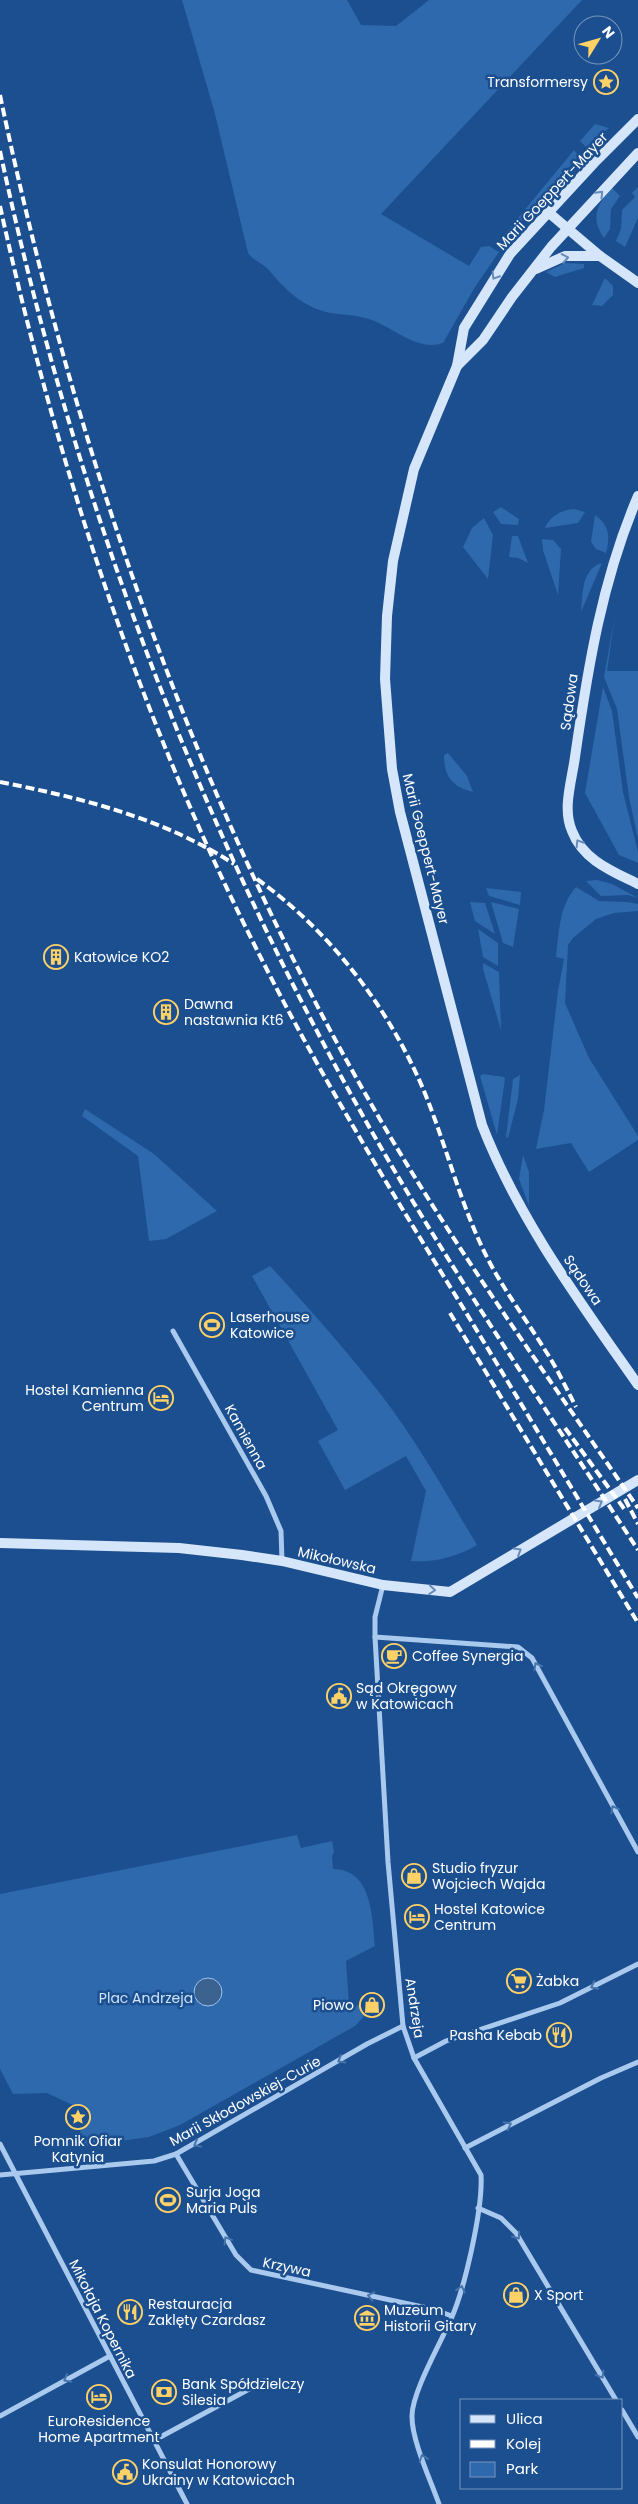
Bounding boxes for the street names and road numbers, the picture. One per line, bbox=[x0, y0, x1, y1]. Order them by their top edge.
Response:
street label: Marii Goeppert-Mayer bbox=[492, 128, 612, 254]
street label: Sądowa bbox=[555, 672, 583, 732]
street label: Marii Goeppert-Mayer bbox=[398, 771, 454, 927]
street label: Sądowa bbox=[559, 1251, 607, 1309]
street label: Kamienna bbox=[220, 1401, 272, 1473]
street label: Mikołowska bbox=[296, 1541, 378, 1579]
street label: Andrzeja bbox=[400, 1976, 430, 2040]
street label: Marii Skłodowskiej-Curie bbox=[166, 2051, 325, 2151]
street label: Krzywa bbox=[261, 2252, 313, 2282]
street label: Mikołaja Kopernika bbox=[64, 2256, 142, 2382]

